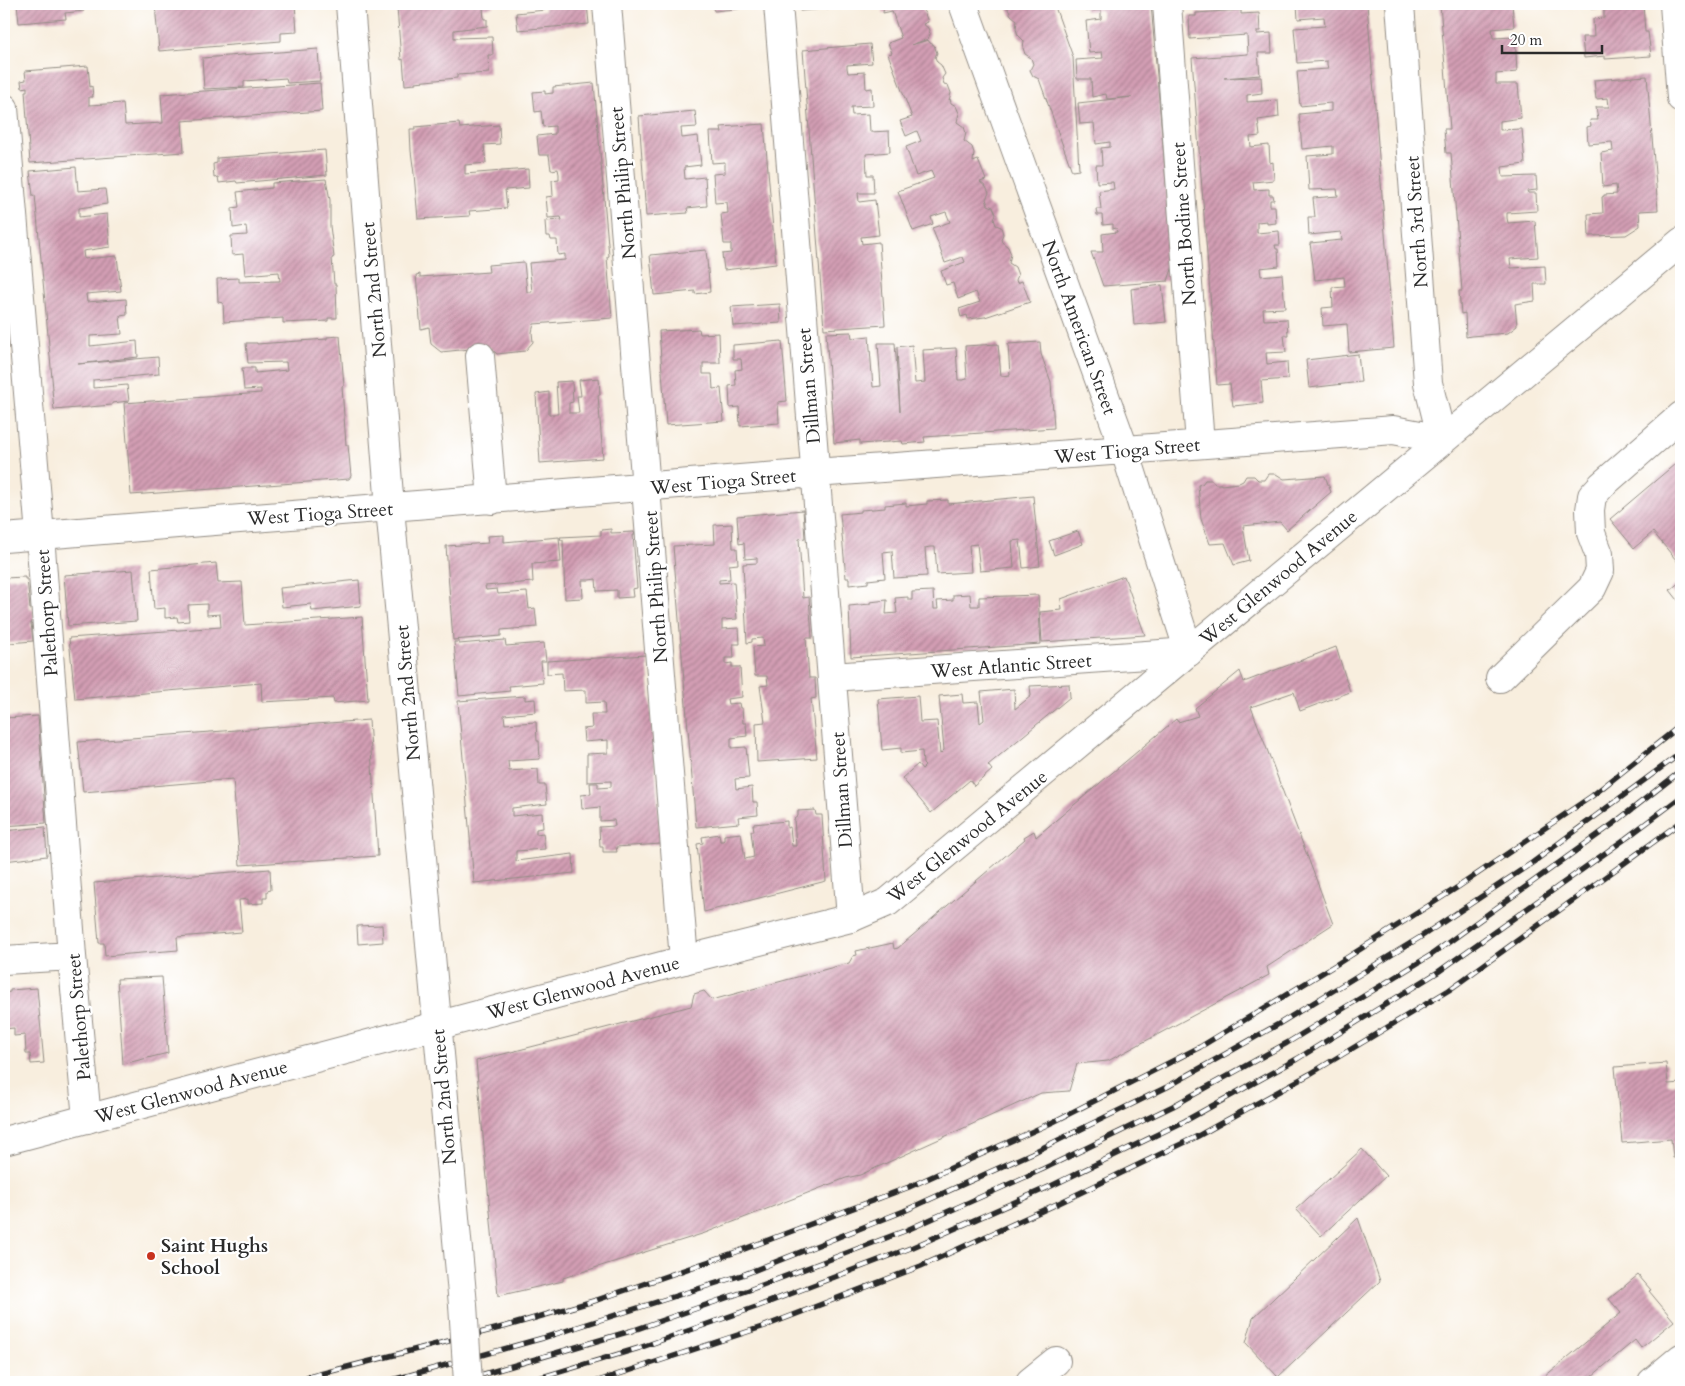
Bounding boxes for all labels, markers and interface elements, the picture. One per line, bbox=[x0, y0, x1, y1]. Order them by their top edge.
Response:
scale bar bbox=[1502, 22, 1602, 54]
text: 20 m bbox=[1510, 30, 1542, 50]
street label: North Philip Street bbox=[603, 106, 643, 260]
street label: North Bodine Street bbox=[1165, 141, 1203, 307]
street label: North 3rd Street bbox=[1399, 155, 1435, 289]
street label: North 2nd Street bbox=[355, 221, 393, 359]
street label: North American Street bbox=[1035, 236, 1123, 418]
street label: Dillman Street bbox=[791, 327, 827, 445]
street label: West Tioga Street bbox=[1052, 432, 1201, 470]
street label: West Tioga Street bbox=[648, 463, 797, 501]
street label: West Tioga Street bbox=[245, 496, 394, 532]
street label: West Glenwood Avenue bbox=[1193, 504, 1363, 652]
street label: North Philip Street bbox=[638, 510, 674, 664]
street label: Palethorp Street bbox=[30, 548, 64, 677]
street label: North 2nd Street bbox=[389, 624, 427, 762]
street label: West Atlantic Street bbox=[929, 647, 1092, 685]
street label: Dillman Street bbox=[825, 731, 859, 849]
street label: West Glenwood Avenue bbox=[881, 764, 1053, 910]
street label: West Glenwood Avenue bbox=[483, 950, 683, 1027]
street label: Palethorp Street bbox=[60, 952, 98, 1082]
street label: North 2nd Street bbox=[425, 1028, 463, 1166]
street label: West Glenwood Avenue bbox=[91, 1054, 291, 1131]
place label: Saint Hughs School bbox=[161, 1233, 268, 1281]
marker: Saint Hughs School bbox=[145, 1250, 157, 1262]

